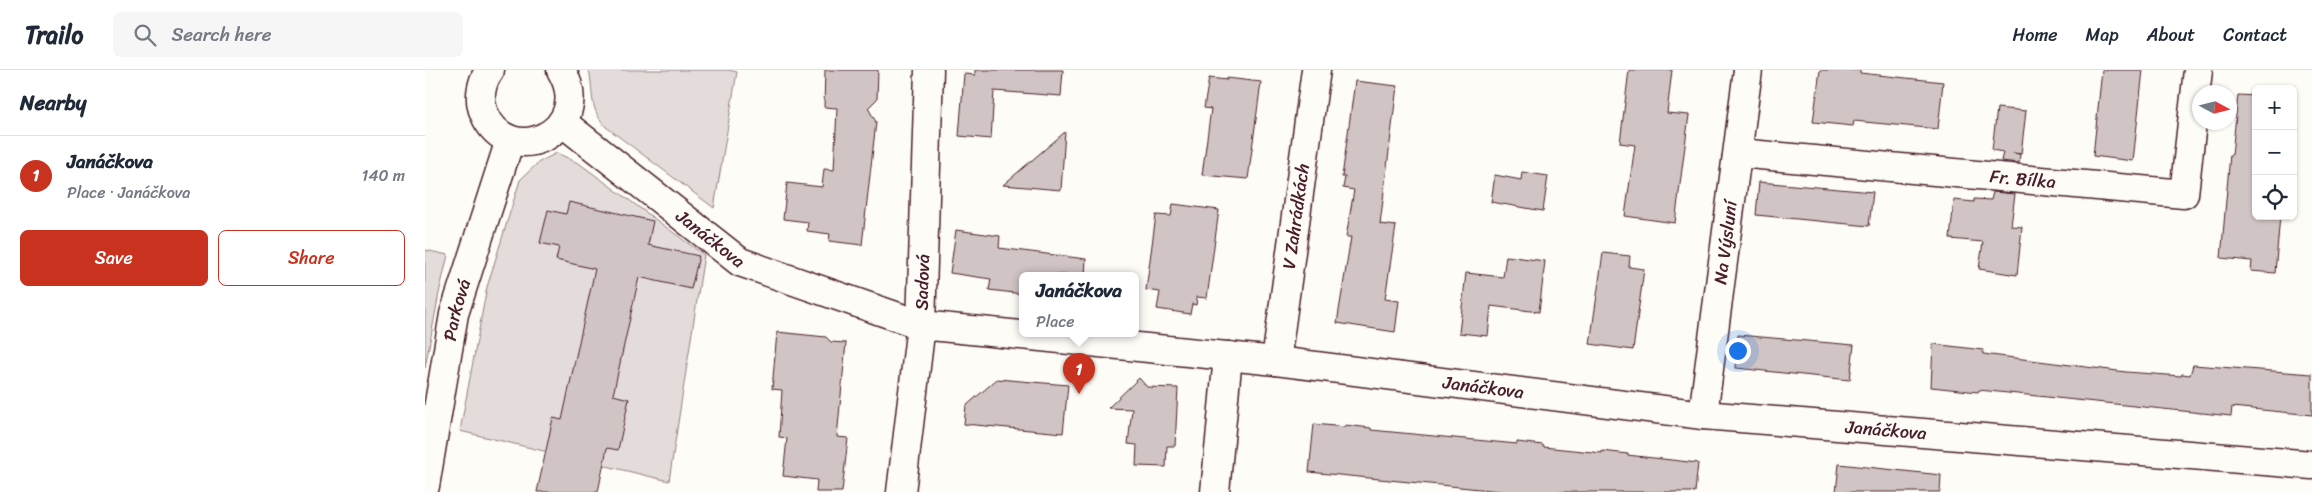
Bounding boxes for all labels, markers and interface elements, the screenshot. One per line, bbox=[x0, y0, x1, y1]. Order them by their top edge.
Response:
search box bbox=[113, 12, 463, 57]
text: Trailo bbox=[25, 14, 83, 56]
text: Search here bbox=[171, 18, 272, 51]
text: Home bbox=[2013, 19, 2058, 51]
text: Map bbox=[2086, 19, 2119, 51]
text: About bbox=[2147, 19, 2195, 51]
text: Contact bbox=[2223, 19, 2287, 51]
icon: search bbox=[131, 21, 159, 49]
text: Nearby bbox=[20, 84, 86, 122]
north arrow bbox=[2192, 85, 2237, 130]
map controls bbox=[2252, 85, 2297, 220]
button: + bbox=[2252, 85, 2297, 130]
button: − bbox=[2252, 130, 2297, 175]
text: Janáčkova bbox=[67, 145, 153, 178]
street label: Fr. Bílka bbox=[1988, 160, 2057, 198]
text: 1 bbox=[33, 161, 39, 190]
text: 140 m bbox=[362, 161, 405, 190]
street label: V Zahrádkách bbox=[1273, 162, 1319, 271]
button: locate bbox=[2252, 175, 2297, 220]
text: Place · Janáčkova bbox=[67, 178, 190, 207]
street label: Na Výsluní bbox=[1704, 197, 1747, 286]
street label: Janáčkova bbox=[668, 200, 752, 277]
button: Save bbox=[20, 230, 208, 286]
button: Share bbox=[218, 230, 405, 286]
street label: Sadová bbox=[905, 254, 939, 311]
popup bbox=[1019, 272, 1139, 337]
text: Janáčkova bbox=[1036, 274, 1122, 307]
street label: Parková bbox=[434, 275, 480, 343]
text: Place bbox=[1036, 307, 1075, 336]
your location bbox=[1725, 338, 1751, 364]
pin: 1 bbox=[1063, 353, 1095, 394]
street label: Janáčkova bbox=[1440, 366, 1526, 408]
street label: Janáčkova bbox=[1843, 411, 1928, 449]

